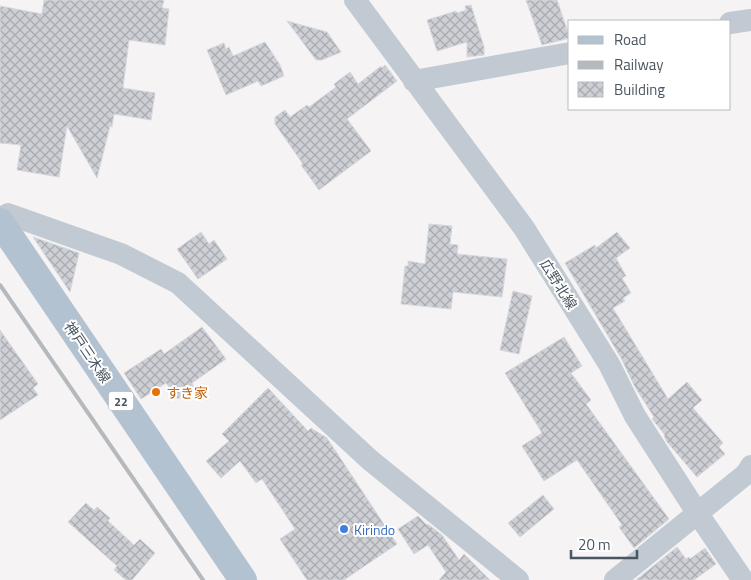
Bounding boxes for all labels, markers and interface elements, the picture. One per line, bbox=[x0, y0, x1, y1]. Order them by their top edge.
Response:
legend bbox=[568, 20, 731, 110]
text: Road bbox=[614, 28, 646, 51]
text: Railway bbox=[614, 53, 664, 76]
text: Building bbox=[614, 78, 665, 101]
street label: 広野北線 bbox=[535, 255, 583, 313]
street label: 神戸三木線 bbox=[60, 317, 116, 387]
place label: すき家 bbox=[166, 382, 208, 403]
marker: すき家 bbox=[150, 386, 162, 398]
road number: 22 bbox=[108, 392, 134, 411]
place label: Kirindo bbox=[354, 519, 395, 540]
marker: Kirindo bbox=[338, 523, 350, 535]
scale bar bbox=[571, 528, 637, 560]
text: 20 m bbox=[578, 533, 611, 556]

